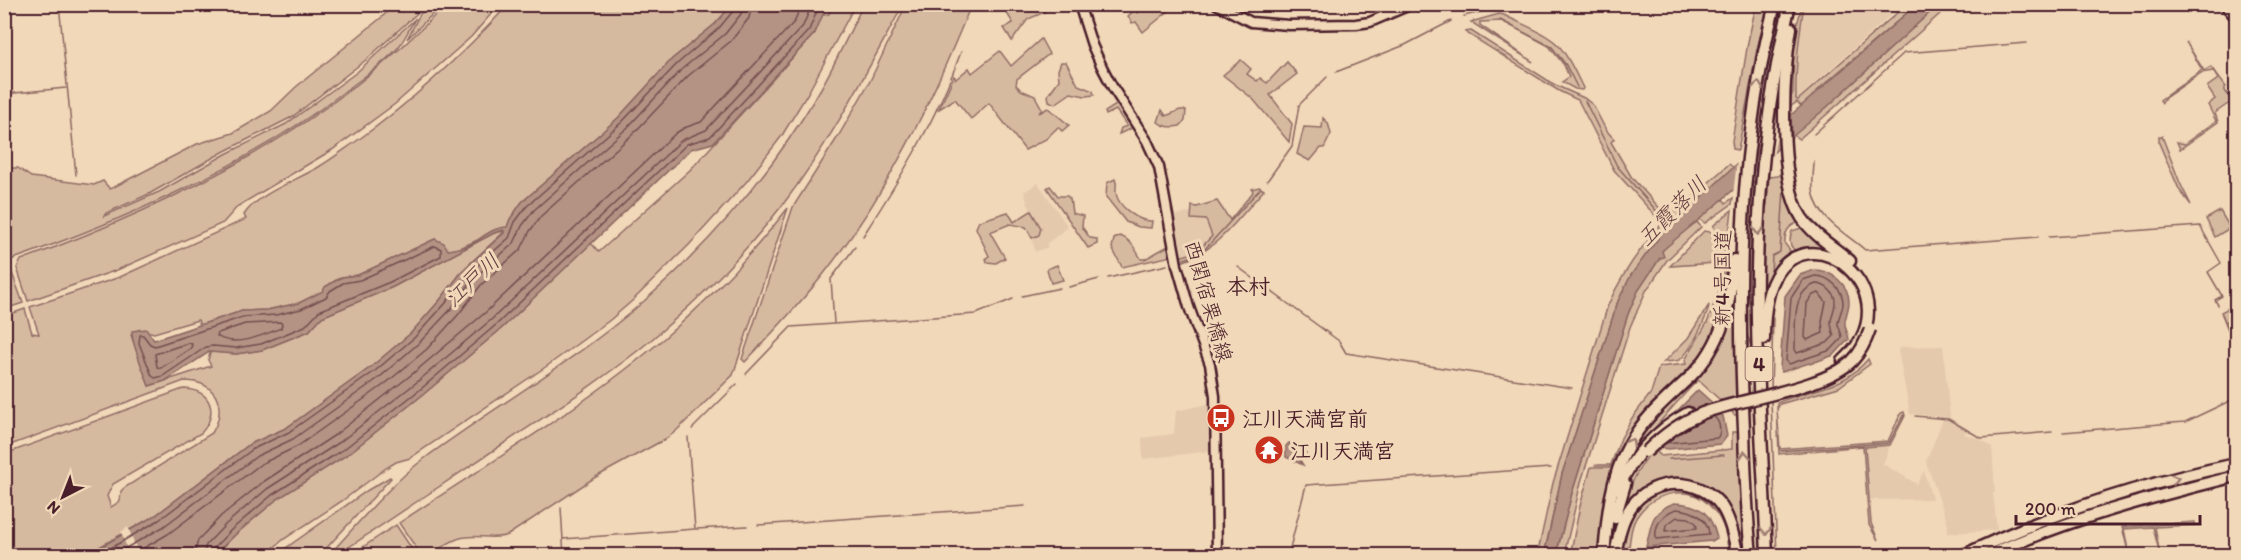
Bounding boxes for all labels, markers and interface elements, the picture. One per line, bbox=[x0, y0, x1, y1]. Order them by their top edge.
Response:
one-way arrow bbox=[1751, 80, 1763, 90]
water label: 五霞落川 bbox=[1631, 170, 1713, 252]
one-way arrow bbox=[1752, 227, 1765, 236]
street label: 新4号国道 bbox=[1709, 229, 1735, 327]
street label: 西関宿栗橋線 bbox=[1180, 237, 1238, 365]
water label: 江戸川 bbox=[439, 248, 505, 312]
district label: 本村 bbox=[1226, 273, 1270, 300]
road number: 4 bbox=[1746, 347, 1772, 381]
bus stop icon: 江川天満宮前 bbox=[1205, 402, 1237, 434]
place label: 江川天満宮前 bbox=[1242, 406, 1368, 431]
temple icon: 江川天満宮 bbox=[1253, 434, 1285, 466]
place label: 江川天満宮 bbox=[1290, 438, 1395, 463]
one-way arrow bbox=[1623, 438, 1635, 448]
one-way arrow bbox=[1738, 451, 1751, 460]
north arrow bbox=[33, 467, 93, 527]
one-way arrow bbox=[2169, 474, 2180, 486]
scale bar bbox=[2016, 488, 2200, 526]
text: N bbox=[43, 497, 64, 518]
text: 200 m bbox=[2025, 498, 2076, 520]
one-way arrow bbox=[1759, 526, 1772, 535]

